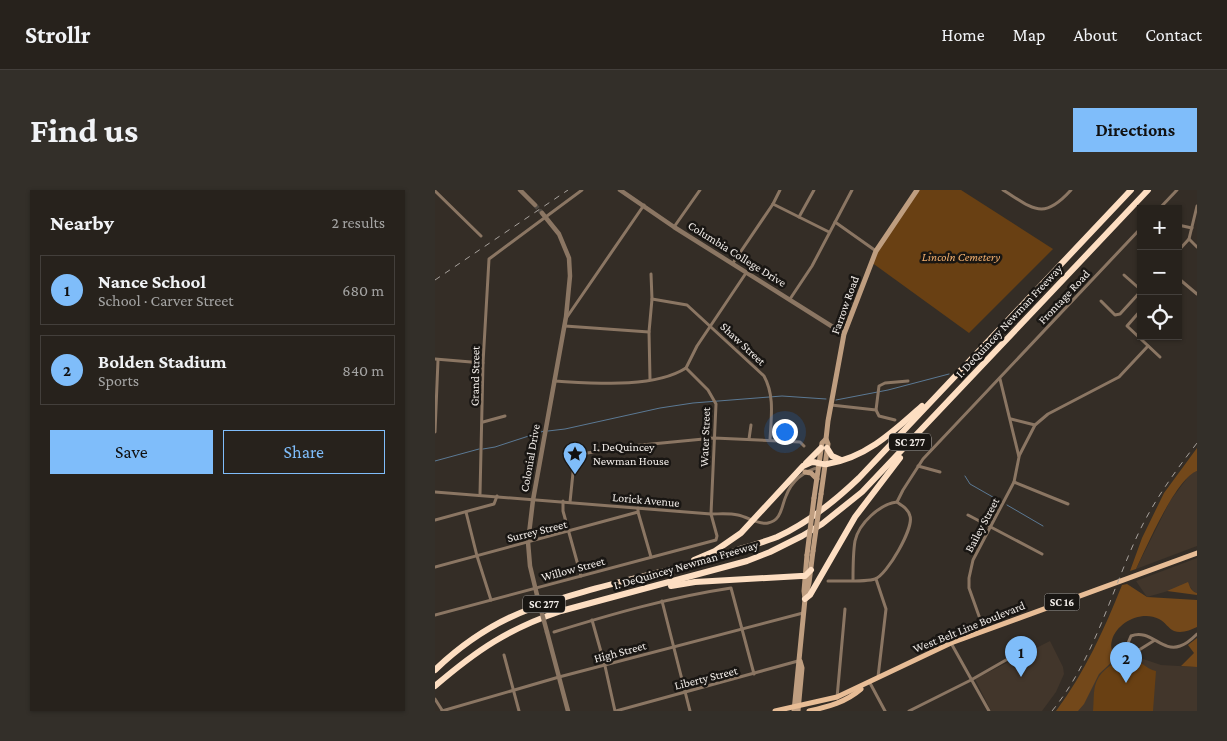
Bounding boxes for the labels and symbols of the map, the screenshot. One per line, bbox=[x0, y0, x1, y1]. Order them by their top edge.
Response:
street label: Columbia College Drive bbox=[685, 218, 789, 290]
park label: Lincoln Cemetery bbox=[922, 250, 1000, 264]
street label: I. DeQuincey Newman Freeway bbox=[953, 261, 1066, 381]
street label: Frontage Road bbox=[1035, 266, 1093, 327]
street label: Farrow Road bbox=[828, 273, 862, 336]
street label: Shaw Street bbox=[717, 320, 769, 369]
street label: Grand Street bbox=[467, 345, 483, 406]
street label: Water Street bbox=[697, 406, 713, 467]
your location bbox=[772, 419, 798, 445]
street label: Colonial Drive bbox=[517, 423, 543, 493]
road number: SC 277 bbox=[889, 433, 931, 450]
place label: I. DeQuincey Newman House bbox=[593, 440, 669, 468]
place icon: I. DeQuincey Newman House bbox=[562, 441, 588, 475]
street label: Lorick Avenue bbox=[612, 490, 680, 510]
street label: Bailey Street bbox=[962, 495, 1003, 555]
street label: Surrey Street bbox=[506, 517, 569, 545]
street label: I. DeQuincey Newman Freeway bbox=[612, 537, 760, 592]
street label: Willow Street bbox=[540, 554, 607, 584]
road number: SC 16 bbox=[1045, 594, 1079, 611]
road number: SC 277 bbox=[523, 596, 565, 612]
street label: West Belt Line Boulevard bbox=[911, 598, 1028, 656]
pin: 1 bbox=[1005, 636, 1037, 677]
street label: High Street bbox=[592, 638, 649, 666]
pin: 2 bbox=[1110, 642, 1142, 683]
street label: Liberty Street bbox=[673, 663, 740, 693]

